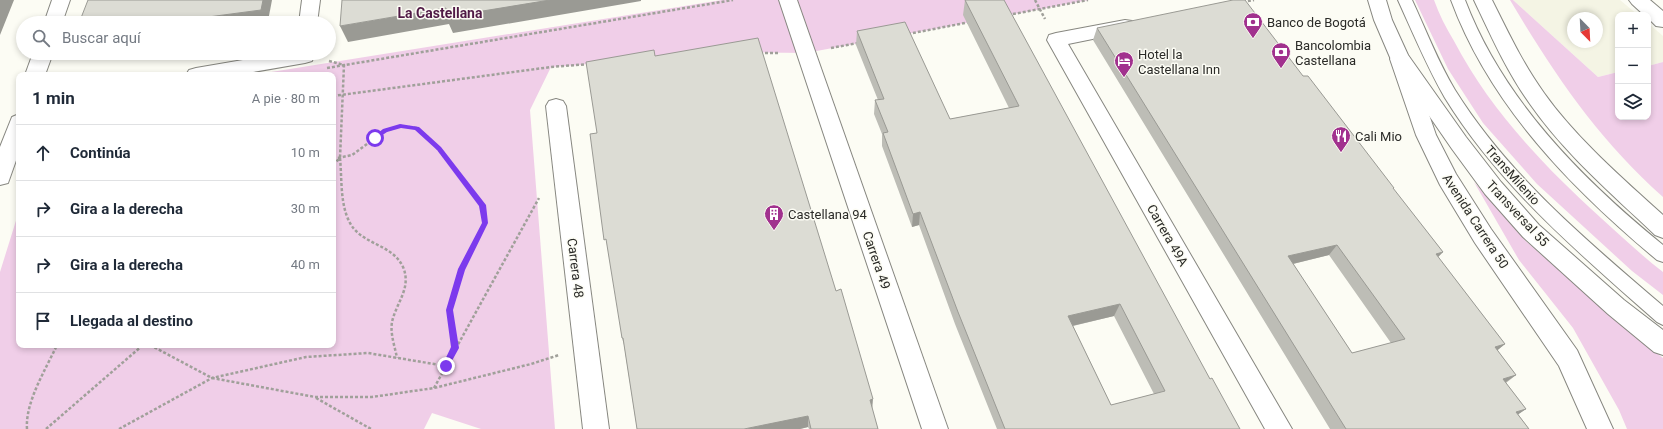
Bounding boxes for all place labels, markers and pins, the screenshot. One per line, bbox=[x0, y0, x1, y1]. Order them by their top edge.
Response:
bank icon: Banco de Bogotá bbox=[1242, 11, 1264, 39]
place label: Banco de Bogotá bbox=[1267, 15, 1366, 30]
place label: Bancolombia Castellana bbox=[1295, 38, 1371, 68]
bank icon: Bancolombia Castellana bbox=[1270, 41, 1292, 69]
place label: Hotel la Castellana Inn bbox=[1138, 47, 1220, 77]
hotel icon: Hotel la Castellana Inn bbox=[1113, 50, 1135, 78]
restaurant icon: Cali Mio bbox=[1330, 125, 1352, 153]
place label: Cali Mio bbox=[1355, 129, 1402, 144]
building icon: Castellana 94 bbox=[763, 203, 785, 231]
place label: Castellana 94 bbox=[788, 207, 868, 222]

